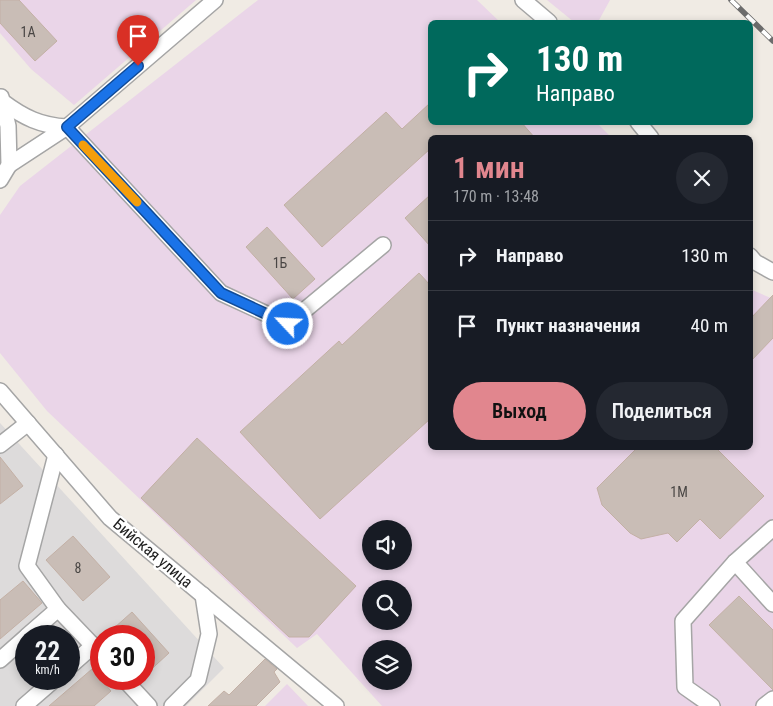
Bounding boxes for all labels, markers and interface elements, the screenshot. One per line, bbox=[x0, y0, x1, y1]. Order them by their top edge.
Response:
pin bbox=[117, 15, 159, 66]
icon: arrive bbox=[124, 22, 152, 50]
house number: 1А bbox=[21, 24, 35, 40]
text: 130 m bbox=[536, 39, 623, 80]
icon: right bbox=[453, 40, 518, 105]
text: Направо bbox=[536, 81, 615, 106]
text: 1 мин bbox=[453, 150, 525, 185]
button: close bbox=[676, 152, 728, 204]
text: 170 m · 13:48 bbox=[453, 187, 539, 206]
icon: right bbox=[453, 242, 481, 270]
text: Направо bbox=[496, 244, 563, 267]
text: 130 m bbox=[681, 244, 728, 267]
house number: 1Б bbox=[273, 255, 288, 271]
position arrow bbox=[261, 297, 313, 349]
icon: arrive bbox=[453, 312, 481, 340]
text: Пункт назначения bbox=[496, 314, 640, 337]
text: 40 m bbox=[691, 314, 728, 337]
button: Выход bbox=[453, 382, 586, 440]
button: Поделиться bbox=[596, 382, 728, 440]
house number: 1М bbox=[670, 484, 688, 500]
street label: Бийская улица bbox=[109, 514, 197, 592]
map controls bbox=[362, 520, 412, 690]
button: sound bbox=[362, 520, 412, 570]
house number: 8 bbox=[75, 560, 82, 576]
button: search bbox=[362, 580, 412, 630]
speed limit sign: 30 bbox=[90, 625, 155, 690]
text: 22 bbox=[35, 637, 60, 666]
button: layers bbox=[362, 640, 412, 690]
text: km/h bbox=[35, 663, 60, 677]

